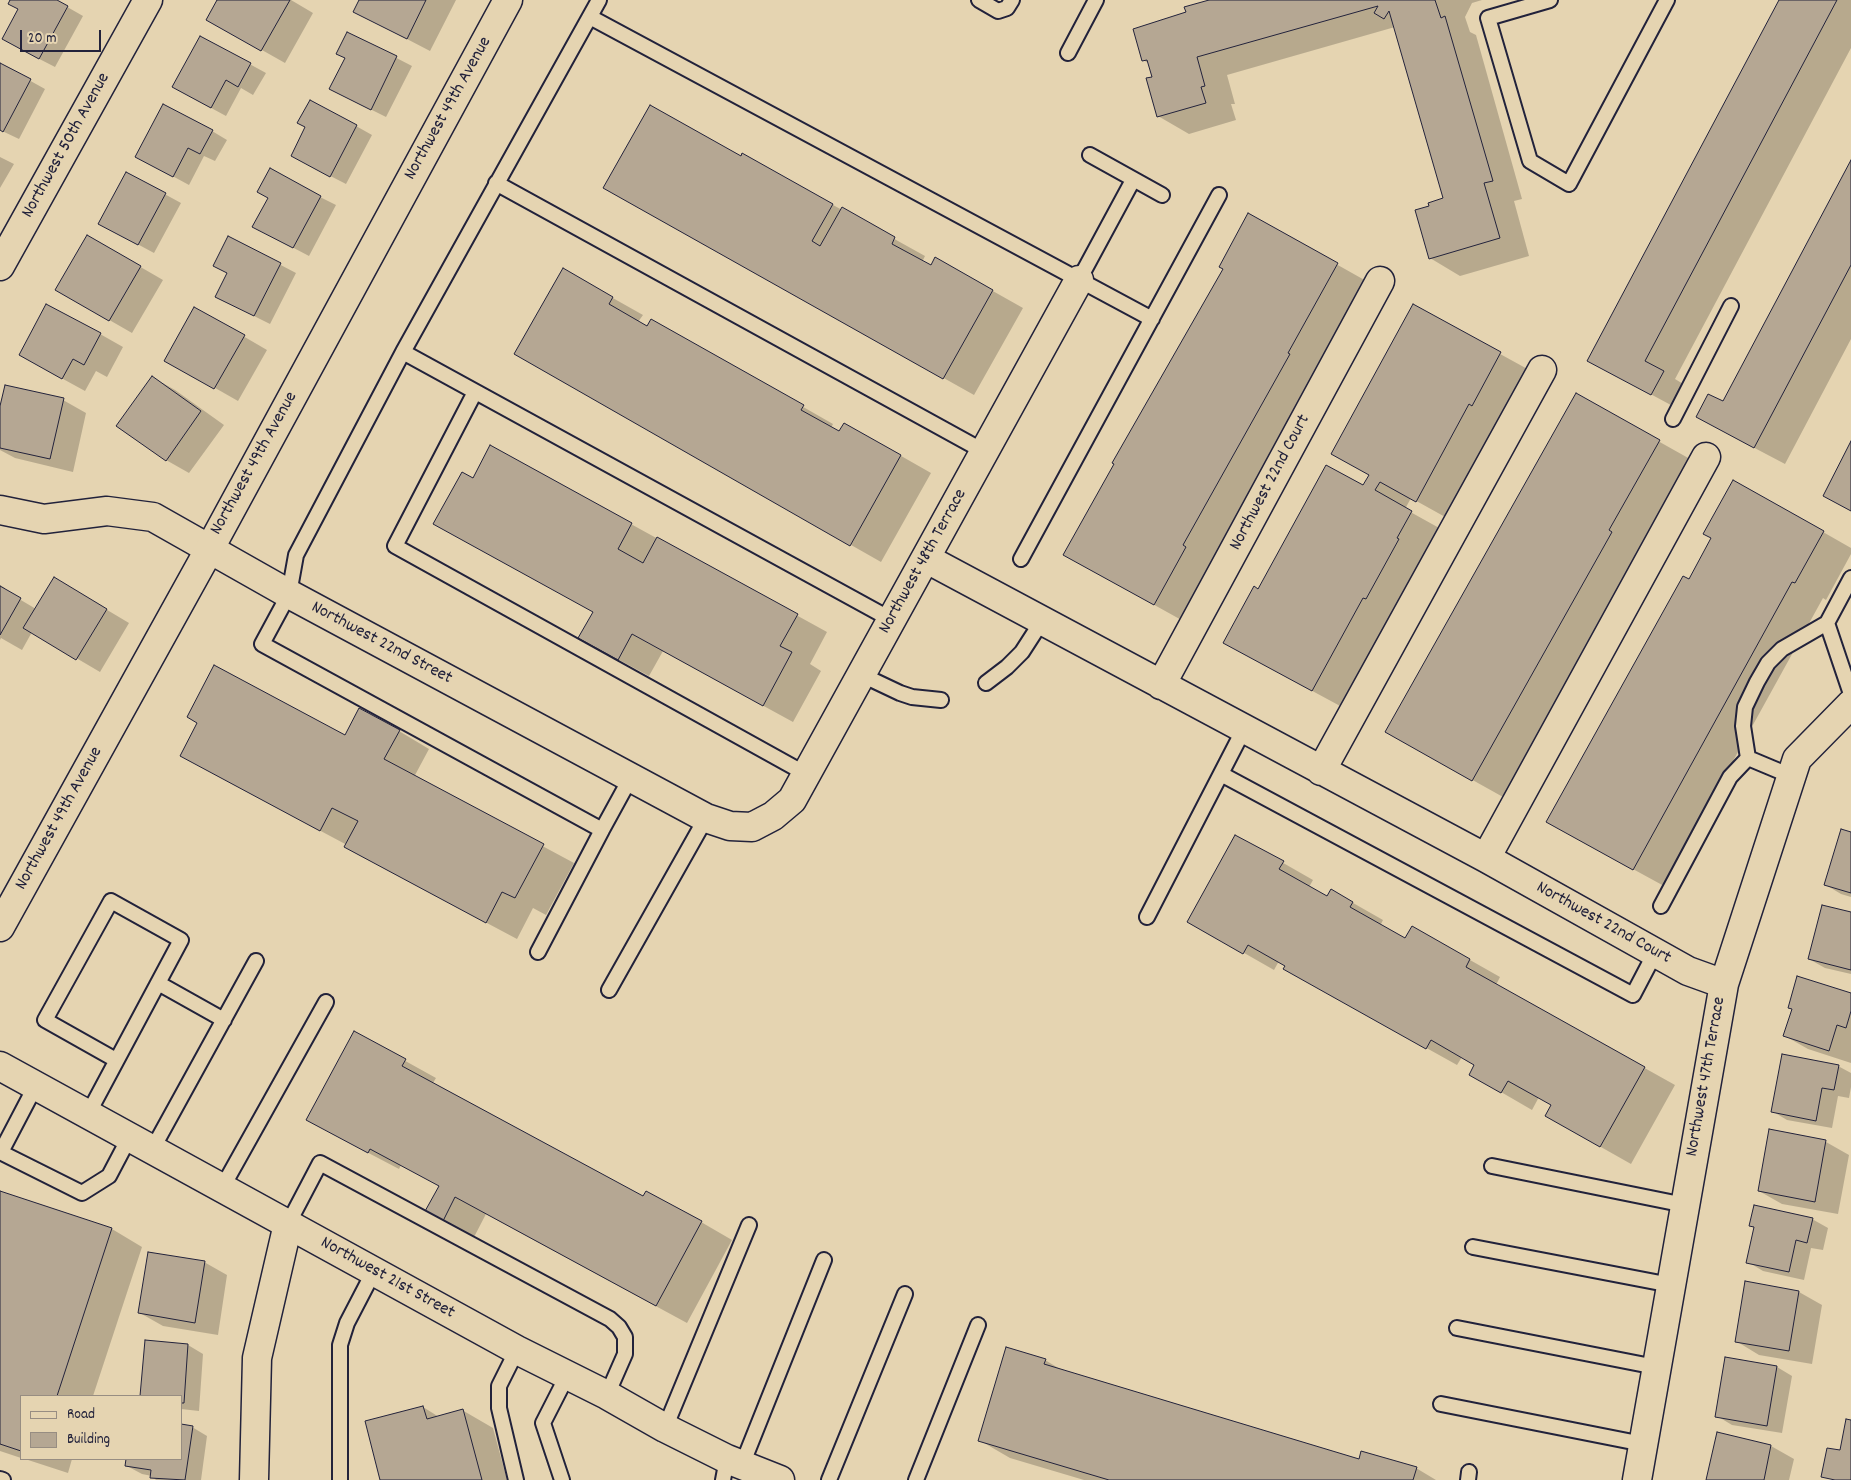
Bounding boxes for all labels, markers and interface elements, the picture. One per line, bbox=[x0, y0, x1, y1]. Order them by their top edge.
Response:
scale bar bbox=[22, 20, 104, 52]
text: 20 m bbox=[28, 28, 56, 50]
street label: Northwest 49th Avenue bbox=[401, 34, 497, 184]
street label: Northwest 50th Avenue bbox=[18, 70, 116, 222]
street label: Northwest 49th Avenue bbox=[207, 389, 303, 539]
street label: Northwest 22nd Court bbox=[1226, 411, 1316, 555]
street label: Northwest 48th Terrace bbox=[875, 486, 973, 638]
street label: Northwest 22nd Street bbox=[307, 598, 455, 690]
street label: Northwest 49th Avenue bbox=[12, 744, 108, 894]
street label: Northwest 22nd Court bbox=[1532, 878, 1674, 970]
street label: Northwest 47th Terrace bbox=[1682, 995, 1732, 1159]
street label: Northwest 21st Street bbox=[316, 1233, 458, 1325]
legend bbox=[20, 1395, 182, 1460]
text: Road bbox=[67, 1404, 95, 1426]
text: Building bbox=[67, 1429, 110, 1451]

